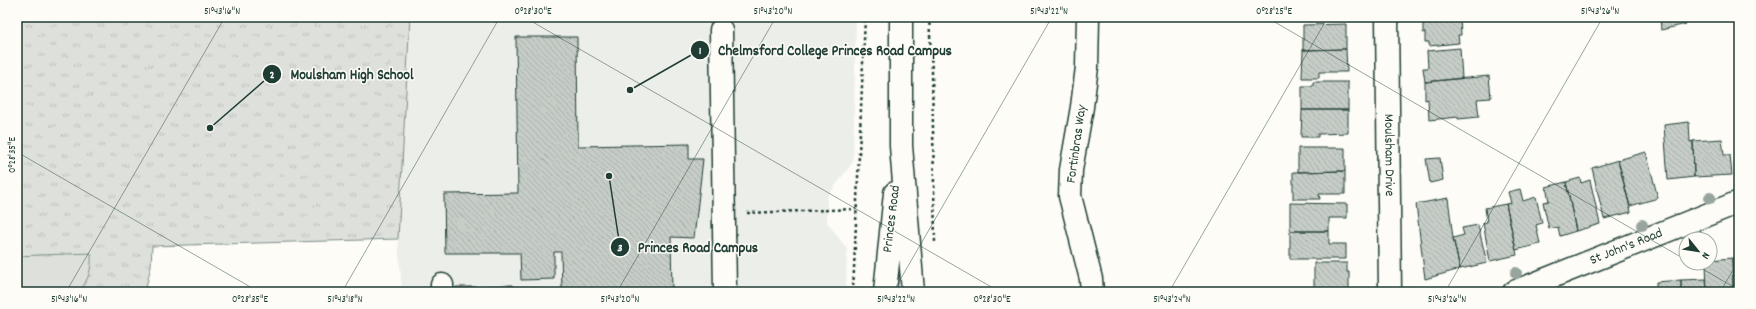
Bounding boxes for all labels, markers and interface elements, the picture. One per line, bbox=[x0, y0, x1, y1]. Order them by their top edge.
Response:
text: 51°43'16"N bbox=[204, 5, 240, 19]
text: 0°28'30"E bbox=[515, 5, 552, 19]
text: 51°43'20"N bbox=[754, 5, 793, 19]
text: 51°43'22"N bbox=[1030, 5, 1068, 19]
text: 0°28'25"E bbox=[1256, 5, 1293, 19]
text: 51°43'26"N bbox=[1581, 5, 1619, 19]
callout: Chelmsford College Princes Road Campus bbox=[690, 37, 960, 64]
text: Chelmsford College Princes Road Campus bbox=[718, 41, 952, 63]
text: 1 bbox=[699, 43, 702, 60]
callout: Moulsham High School bbox=[262, 61, 421, 88]
text: Moulsham High School bbox=[290, 65, 414, 87]
text: 2 bbox=[269, 67, 275, 84]
street label: Fortinbras Way bbox=[1062, 103, 1092, 185]
street label: Moulsham Drive bbox=[1378, 114, 1399, 196]
text: 0°28'35"E bbox=[6, 136, 20, 173]
street label: Princes Road bbox=[878, 184, 906, 254]
street label: St John's Road bbox=[1587, 223, 1666, 271]
north arrow bbox=[1678, 231, 1718, 271]
callout: Princes Road Campus bbox=[610, 233, 766, 260]
text: Princes Road Campus bbox=[638, 238, 758, 260]
text: 3 bbox=[617, 240, 623, 257]
text: N bbox=[1696, 249, 1713, 262]
text: 51°43'16"N bbox=[51, 293, 87, 307]
text: 0°28'35"E bbox=[232, 293, 269, 307]
text: 51°43'18"N bbox=[327, 293, 363, 307]
text: 51°43'20"N bbox=[601, 293, 640, 307]
text: 51°43'22"N bbox=[877, 293, 915, 307]
text: 0°28'30"E bbox=[974, 293, 1011, 307]
text: 51°43'24"N bbox=[1153, 293, 1191, 307]
text: 51°43'26"N bbox=[1428, 293, 1466, 307]

